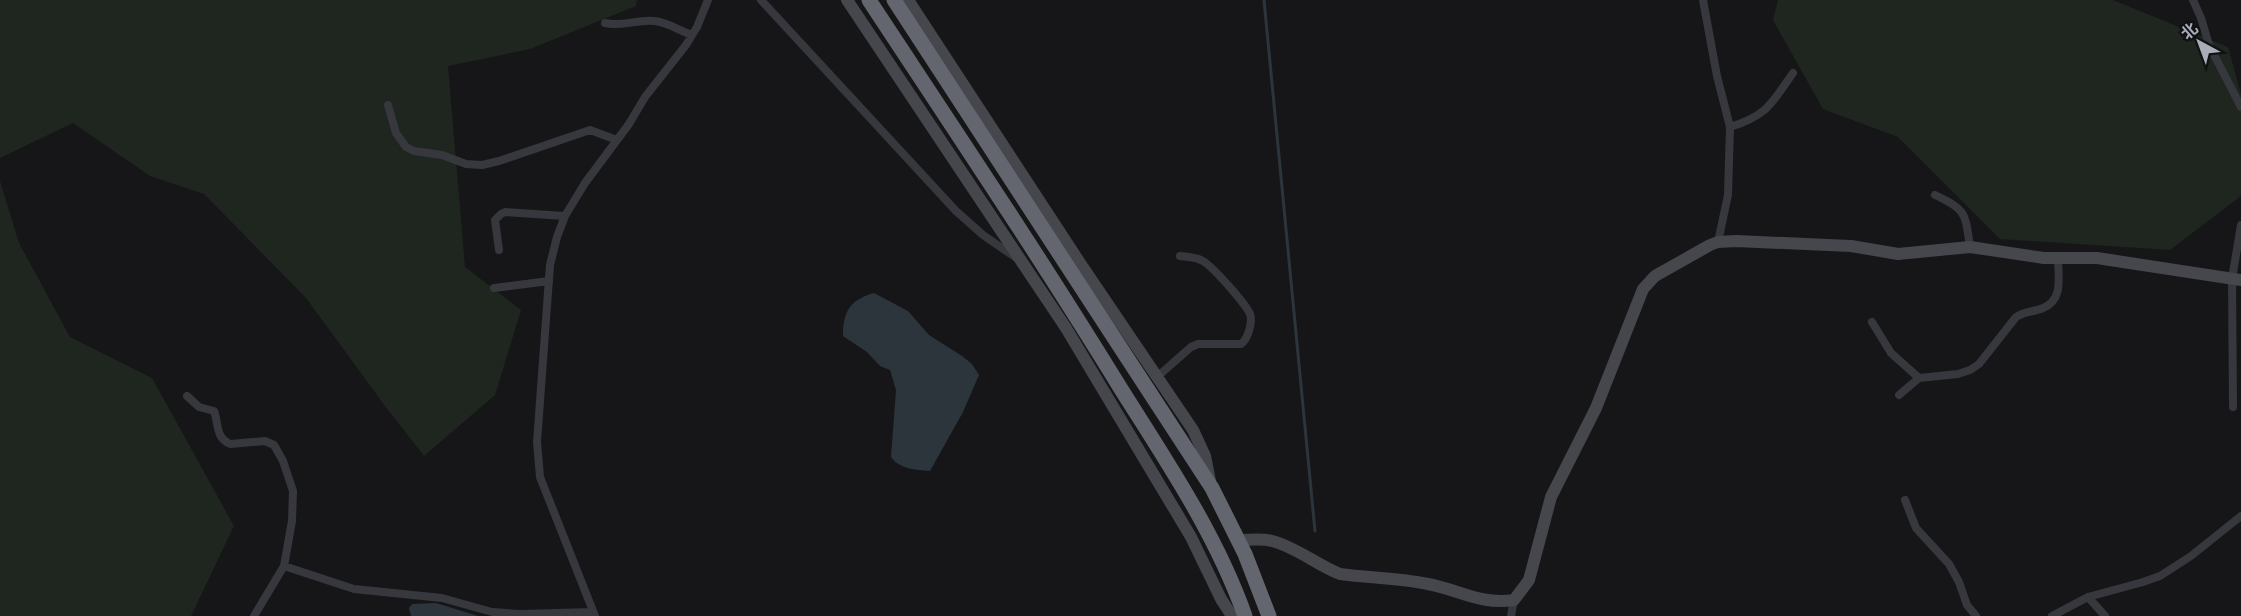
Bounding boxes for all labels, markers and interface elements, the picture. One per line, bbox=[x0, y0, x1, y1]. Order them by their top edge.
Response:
north arrow bbox=[2169, 12, 2229, 72]
text: 北 bbox=[2177, 18, 2201, 43]

